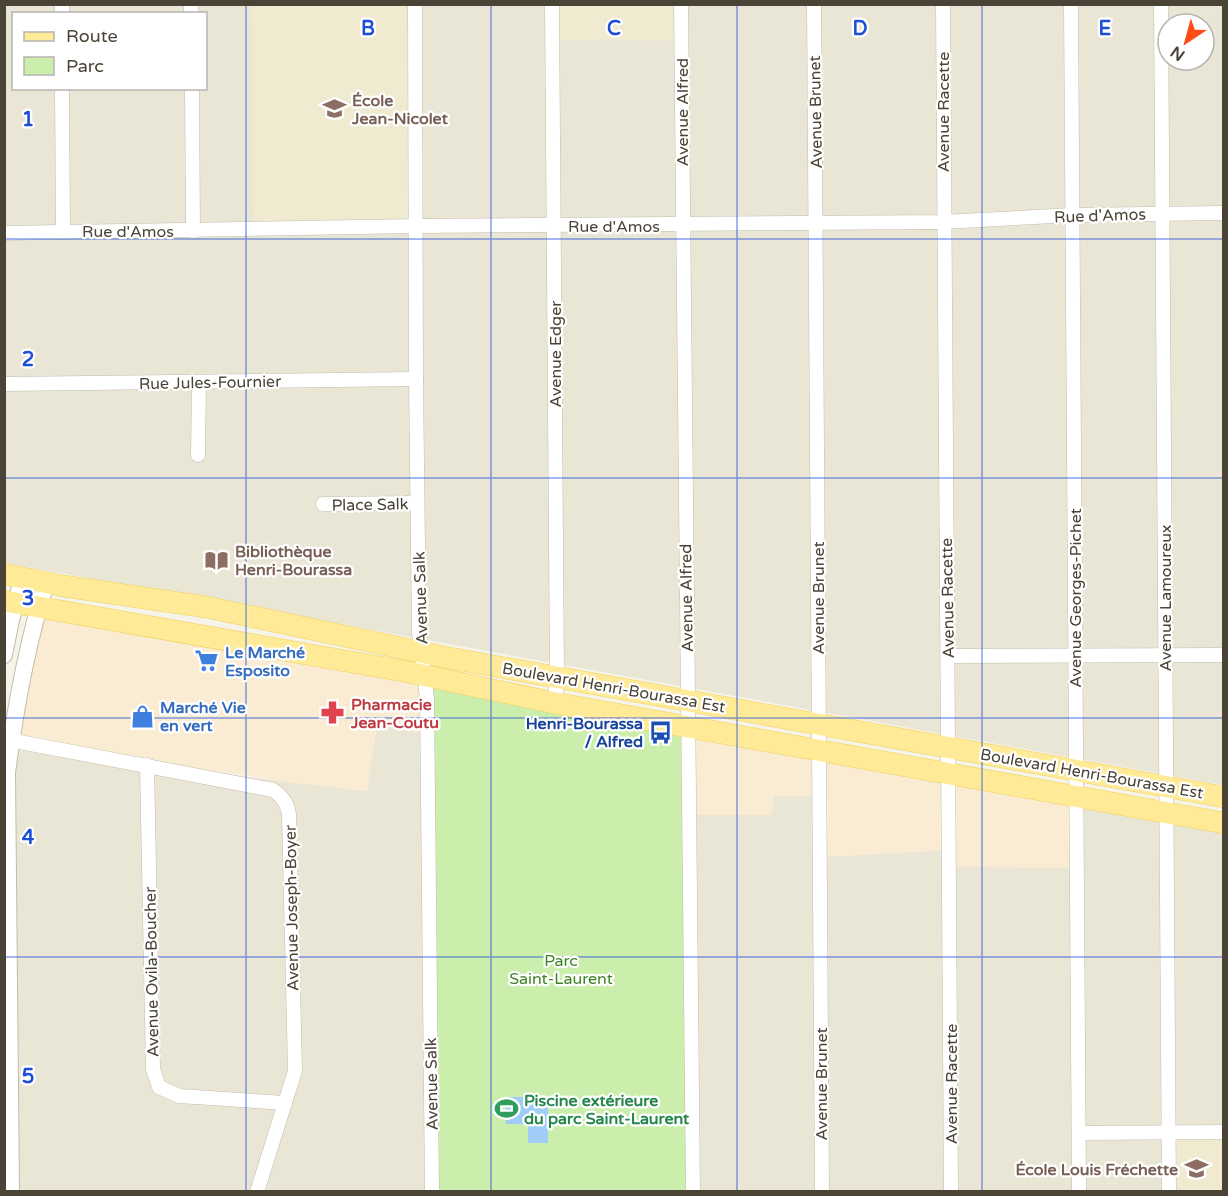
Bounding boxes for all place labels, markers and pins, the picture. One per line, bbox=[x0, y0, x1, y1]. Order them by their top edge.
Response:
place label: École Jean-Nicolet bbox=[351, 91, 449, 129]
school or university icon: École Jean-Nicolet bbox=[321, 96, 347, 122]
place label: Bibliothèque Henri-Bourassa bbox=[235, 542, 352, 580]
library icon: Bibliothèque Henri-Bourassa bbox=[204, 547, 230, 573]
place label: Le Marché Esposito bbox=[225, 643, 305, 681]
supermarket icon: Le Marché Esposito bbox=[194, 648, 220, 674]
place label: Pharmacie Jean-Coutu bbox=[350, 695, 439, 733]
place label: Marché Vie en vert bbox=[160, 698, 246, 736]
pharmacy icon: Pharmacie Jean-Coutu bbox=[320, 700, 346, 726]
shop icon: Marché Vie en vert bbox=[129, 703, 155, 729]
place label: Henri-Bourassa / Alfred bbox=[526, 714, 643, 752]
bus stop icon: Henri-Bourassa / Alfred bbox=[648, 719, 674, 745]
place label: Piscine extérieure du parc Saint-Laurent bbox=[524, 1091, 690, 1129]
sports icon: Piscine extérieure du parc Saint-Laurent bbox=[493, 1096, 519, 1122]
school or university icon: École Louis Fréchette bbox=[1183, 1156, 1209, 1182]
place label: École Louis Fréchette bbox=[1015, 1160, 1178, 1180]

